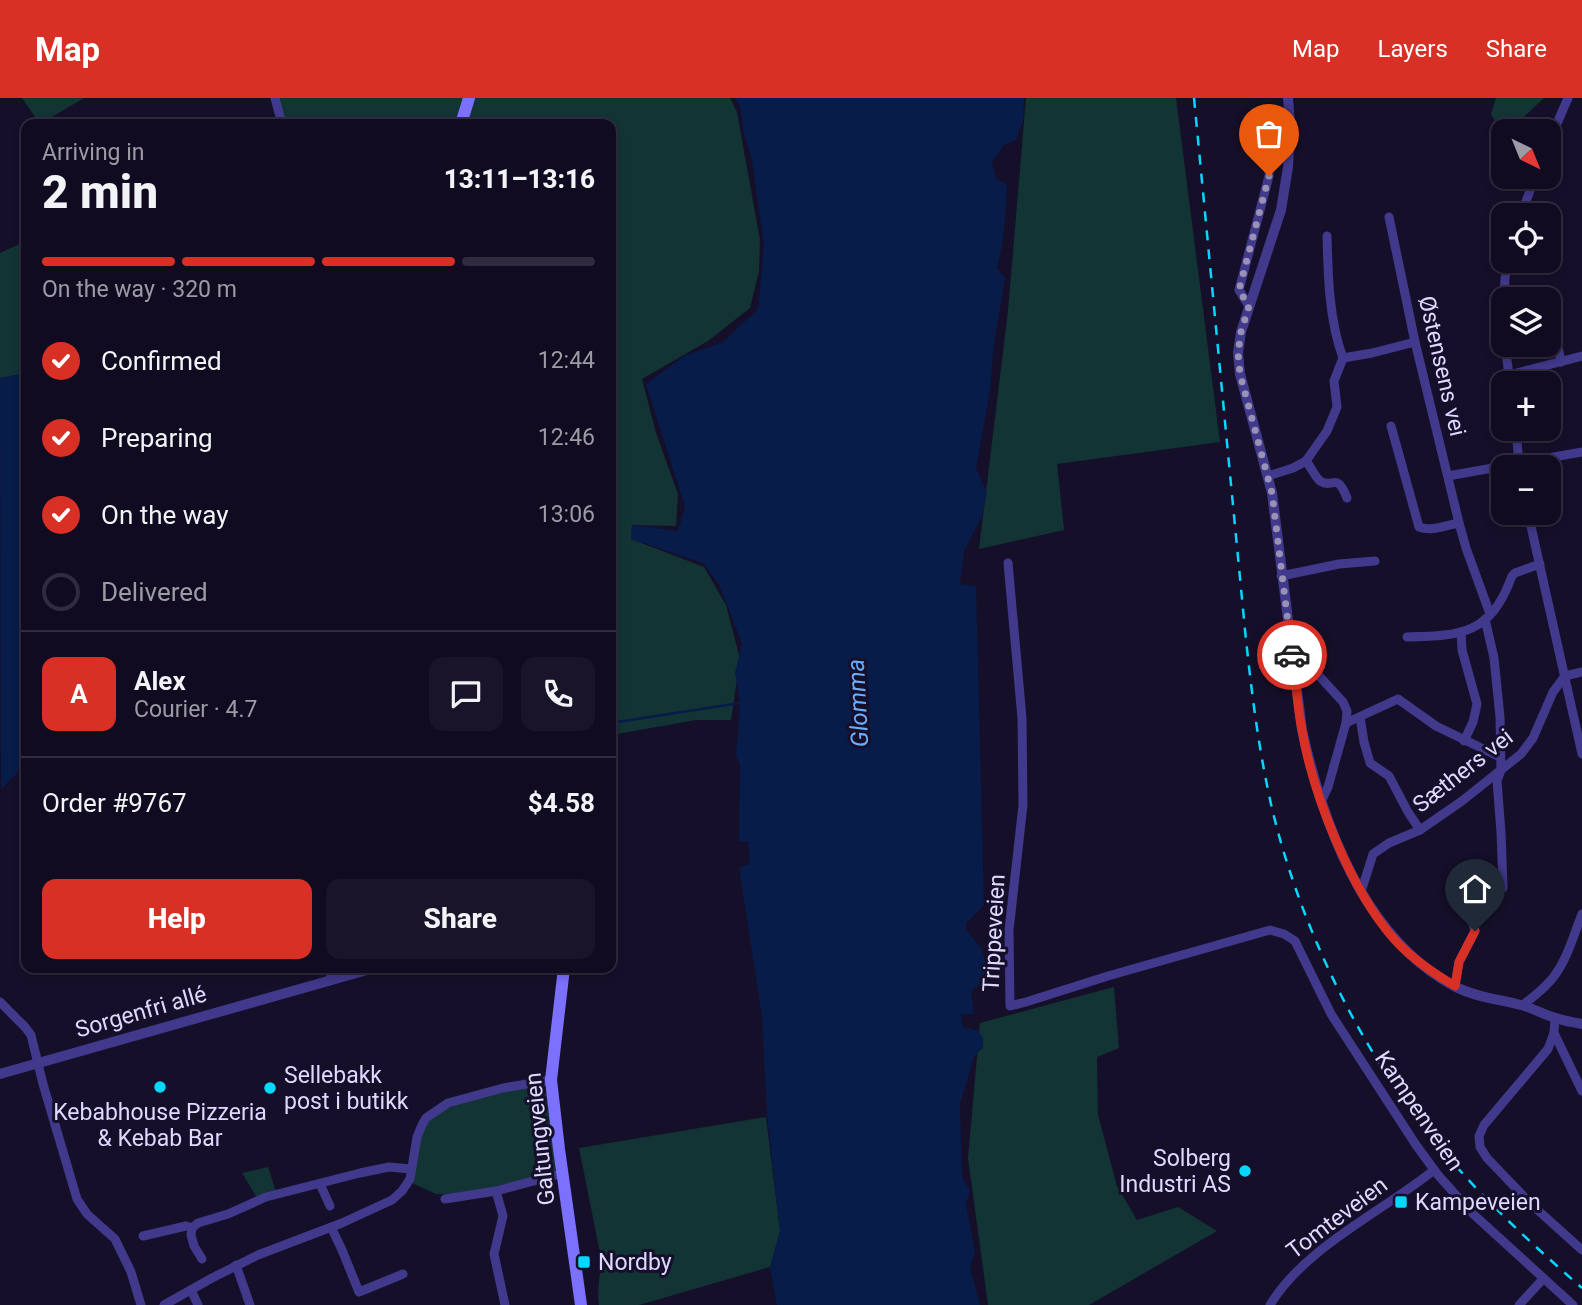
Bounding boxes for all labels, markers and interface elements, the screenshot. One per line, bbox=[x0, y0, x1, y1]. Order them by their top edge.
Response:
text: Map bbox=[35, 30, 100, 69]
text: Map bbox=[1292, 35, 1340, 63]
text: Layers bbox=[1378, 35, 1448, 63]
text: Share bbox=[1486, 35, 1547, 63]
pin bbox=[1239, 104, 1299, 176]
icon: bag bbox=[1250, 115, 1288, 153]
north arrow bbox=[1491, 119, 1561, 189]
map controls bbox=[1491, 119, 1561, 525]
text: Arriving in bbox=[42, 139, 145, 166]
text: 13:11–13:16 bbox=[444, 164, 595, 194]
text: 2 min bbox=[42, 165, 158, 219]
button: locate bbox=[1491, 203, 1561, 273]
text: On the way · 320 m bbox=[42, 276, 237, 303]
button: layers bbox=[1491, 287, 1561, 357]
street label: Østensens vei bbox=[1413, 293, 1471, 439]
icon: check bbox=[42, 342, 80, 380]
text: Confirmed bbox=[101, 346, 222, 376]
text: 12:44 bbox=[538, 347, 595, 374]
button: + bbox=[1491, 371, 1561, 441]
icon: check bbox=[42, 419, 80, 457]
text: Preparing bbox=[101, 423, 213, 453]
text: 12:46 bbox=[538, 424, 595, 451]
button: − bbox=[1491, 455, 1561, 525]
icon: check bbox=[42, 496, 80, 534]
text: On the way bbox=[101, 500, 229, 530]
text: 13:06 bbox=[538, 501, 595, 528]
text: Delivered bbox=[101, 577, 208, 607]
courier bbox=[1257, 620, 1327, 690]
icon: car bbox=[1273, 636, 1311, 674]
button: chat bbox=[429, 657, 503, 731]
button: phone bbox=[521, 657, 595, 731]
water label: Glomma bbox=[842, 658, 874, 748]
text: Alex bbox=[134, 666, 186, 696]
text: A bbox=[70, 679, 88, 709]
text: Courier · 4.7 bbox=[134, 696, 257, 723]
street label: Sæthers vei bbox=[1408, 724, 1518, 818]
text: Order #9767 bbox=[42, 788, 187, 818]
text: $4.58 bbox=[528, 788, 595, 818]
pin bbox=[1445, 859, 1505, 931]
icon: home bbox=[1456, 870, 1494, 908]
street label: Trippeveien bbox=[977, 873, 1011, 993]
button: Help bbox=[42, 879, 312, 959]
button: Share bbox=[326, 879, 595, 959]
street label: Sorgenfri allé bbox=[72, 980, 210, 1044]
street label: Kampenveien bbox=[1369, 1046, 1469, 1176]
place label: Sellebakk post i butikk bbox=[284, 1062, 409, 1115]
street label: Galtungveien bbox=[520, 1071, 560, 1207]
marker: Kebabhouse Pizzeria & Kebab Bar bbox=[152, 1079, 168, 1095]
marker: Sellebakk post i butikk bbox=[262, 1080, 278, 1096]
place label: Kebabhouse Pizzeria & Kebab Bar bbox=[53, 1099, 267, 1152]
place label: Solberg Industri AS bbox=[1119, 1145, 1231, 1198]
marker: Solberg Industri AS bbox=[1237, 1163, 1253, 1179]
street label: Tomteveien bbox=[1281, 1171, 1393, 1265]
place label: Kampeveien bbox=[1415, 1189, 1541, 1216]
marker: Kampeveien bbox=[1393, 1194, 1409, 1210]
place label: Nordby bbox=[598, 1249, 672, 1276]
marker: Nordby bbox=[576, 1254, 592, 1270]

